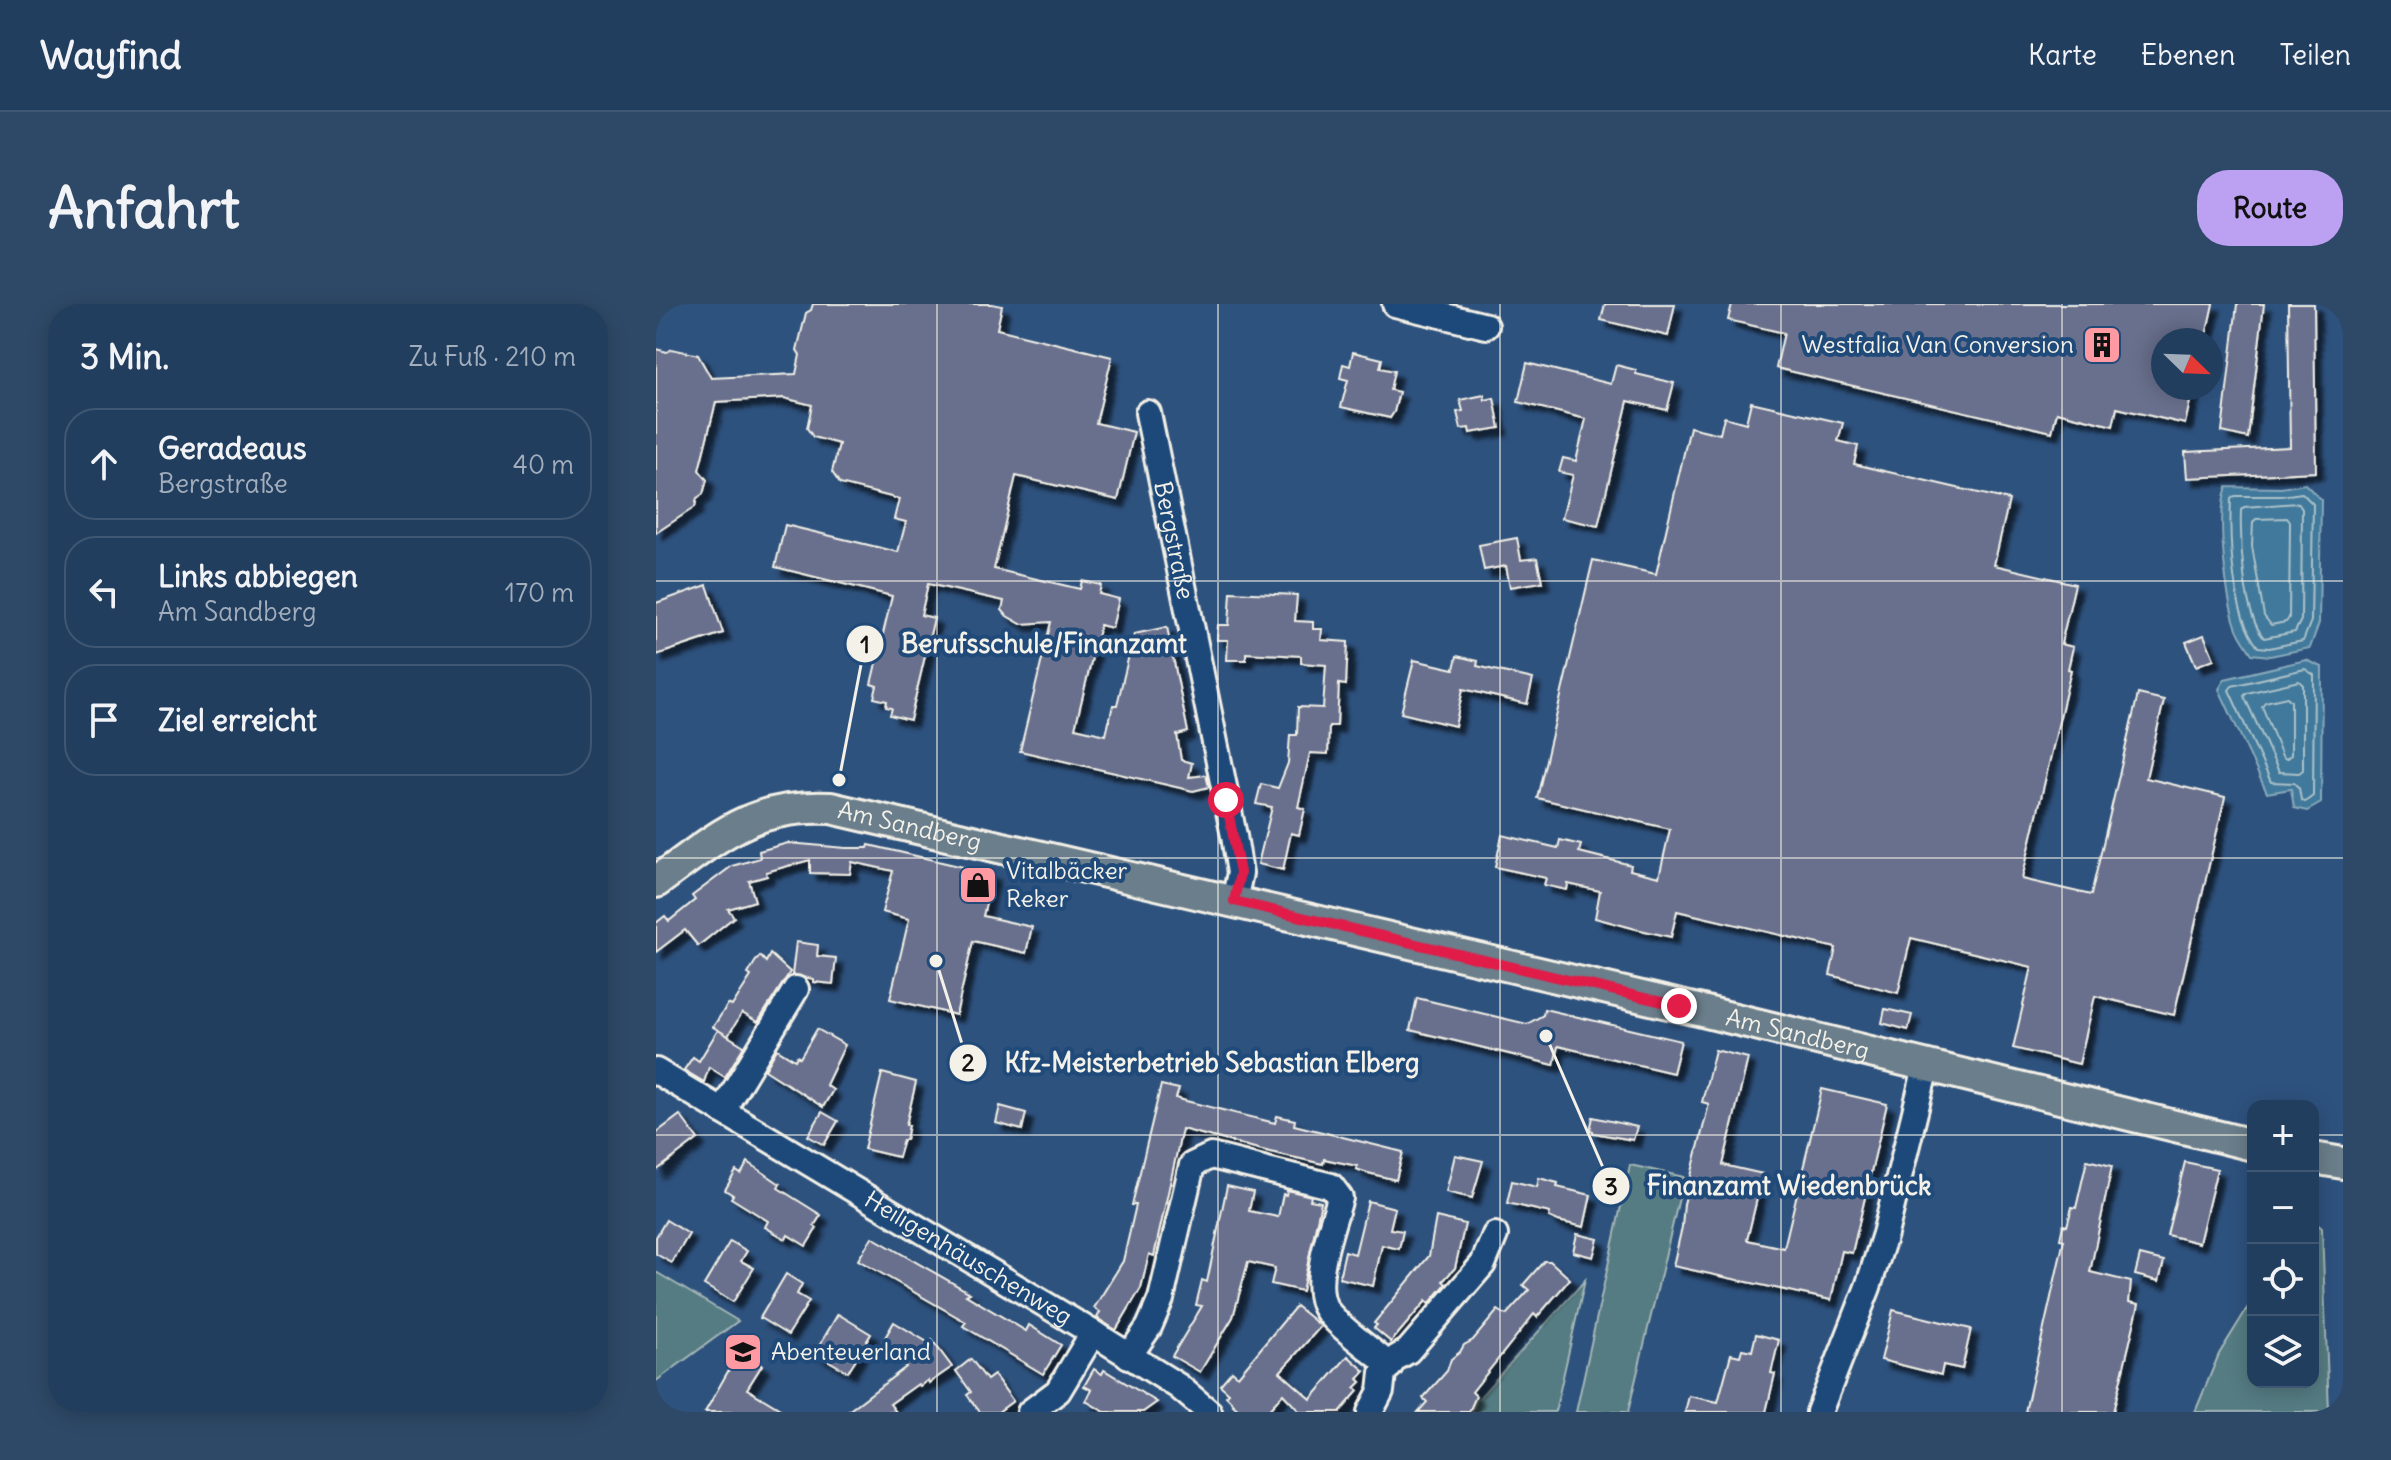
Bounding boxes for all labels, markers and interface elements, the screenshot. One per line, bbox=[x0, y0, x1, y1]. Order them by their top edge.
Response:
text: Wayfind bbox=[40, 32, 182, 79]
text: Karte bbox=[2028, 37, 2097, 73]
text: Ebenen bbox=[2141, 37, 2235, 73]
text: Teilen bbox=[2279, 37, 2351, 73]
button: Route bbox=[2197, 170, 2343, 246]
text: Anfahrt bbox=[48, 173, 240, 243]
building icon: Westfalia Van Conversion bbox=[2081, 324, 2123, 366]
north arrow bbox=[2151, 328, 2223, 400]
place label: Westfalia Van Conversion bbox=[1802, 329, 2074, 359]
text: 3 Min. bbox=[80, 335, 169, 378]
text: Zu Fuß · 210 m bbox=[409, 340, 576, 373]
text: Geradeaus bbox=[158, 429, 307, 467]
icon: ahead bbox=[82, 442, 126, 486]
text: 40 m bbox=[513, 448, 574, 481]
text: Bergstraße bbox=[158, 467, 288, 500]
street label: Bergstraße bbox=[1148, 478, 1202, 602]
text: Links abbiegen bbox=[158, 557, 358, 595]
icon: left bbox=[82, 570, 126, 614]
text: 170 m bbox=[505, 576, 574, 609]
text: Am Sandberg bbox=[158, 595, 317, 628]
callout: Berufsschule/Finanzamt bbox=[845, 619, 1202, 669]
text: Berufsschule/Finanzamt bbox=[901, 627, 1187, 660]
text: 1 bbox=[860, 629, 870, 659]
icon: arrive bbox=[82, 698, 126, 742]
text: Ziel erreicht bbox=[158, 701, 317, 739]
route start bbox=[1208, 782, 1244, 818]
street label: Am Sandberg bbox=[835, 794, 985, 857]
place label: Vitalbäcker Reker bbox=[1006, 855, 1128, 913]
shop icon: Vitalbäcker Reker bbox=[957, 864, 999, 906]
route end bbox=[1661, 988, 1697, 1024]
street label: Am Sandberg bbox=[1723, 1001, 1872, 1065]
callout: Kfz-Meisterbetrieb Sebastian Elberg bbox=[948, 1038, 1435, 1088]
text: Kfz-Meisterbetrieb Sebastian Elberg bbox=[1004, 1046, 1420, 1079]
text: 2 bbox=[961, 1047, 975, 1077]
map controls bbox=[2247, 1100, 2319, 1388]
button: + bbox=[2247, 1100, 2319, 1172]
callout: Finanzamt Wiedenbrück bbox=[1591, 1161, 1947, 1211]
text: Finanzamt Wiedenbrück bbox=[1647, 1169, 1931, 1202]
text: 3 bbox=[1604, 1171, 1618, 1201]
button: − bbox=[2247, 1172, 2319, 1244]
street label: Heiligenhäuschenweg bbox=[859, 1184, 1078, 1331]
button: locate bbox=[2247, 1244, 2319, 1316]
button: layers bbox=[2247, 1316, 2319, 1388]
school or university icon: Abenteuerland bbox=[722, 1331, 764, 1373]
place label: Abenteuerland bbox=[771, 1336, 931, 1366]

